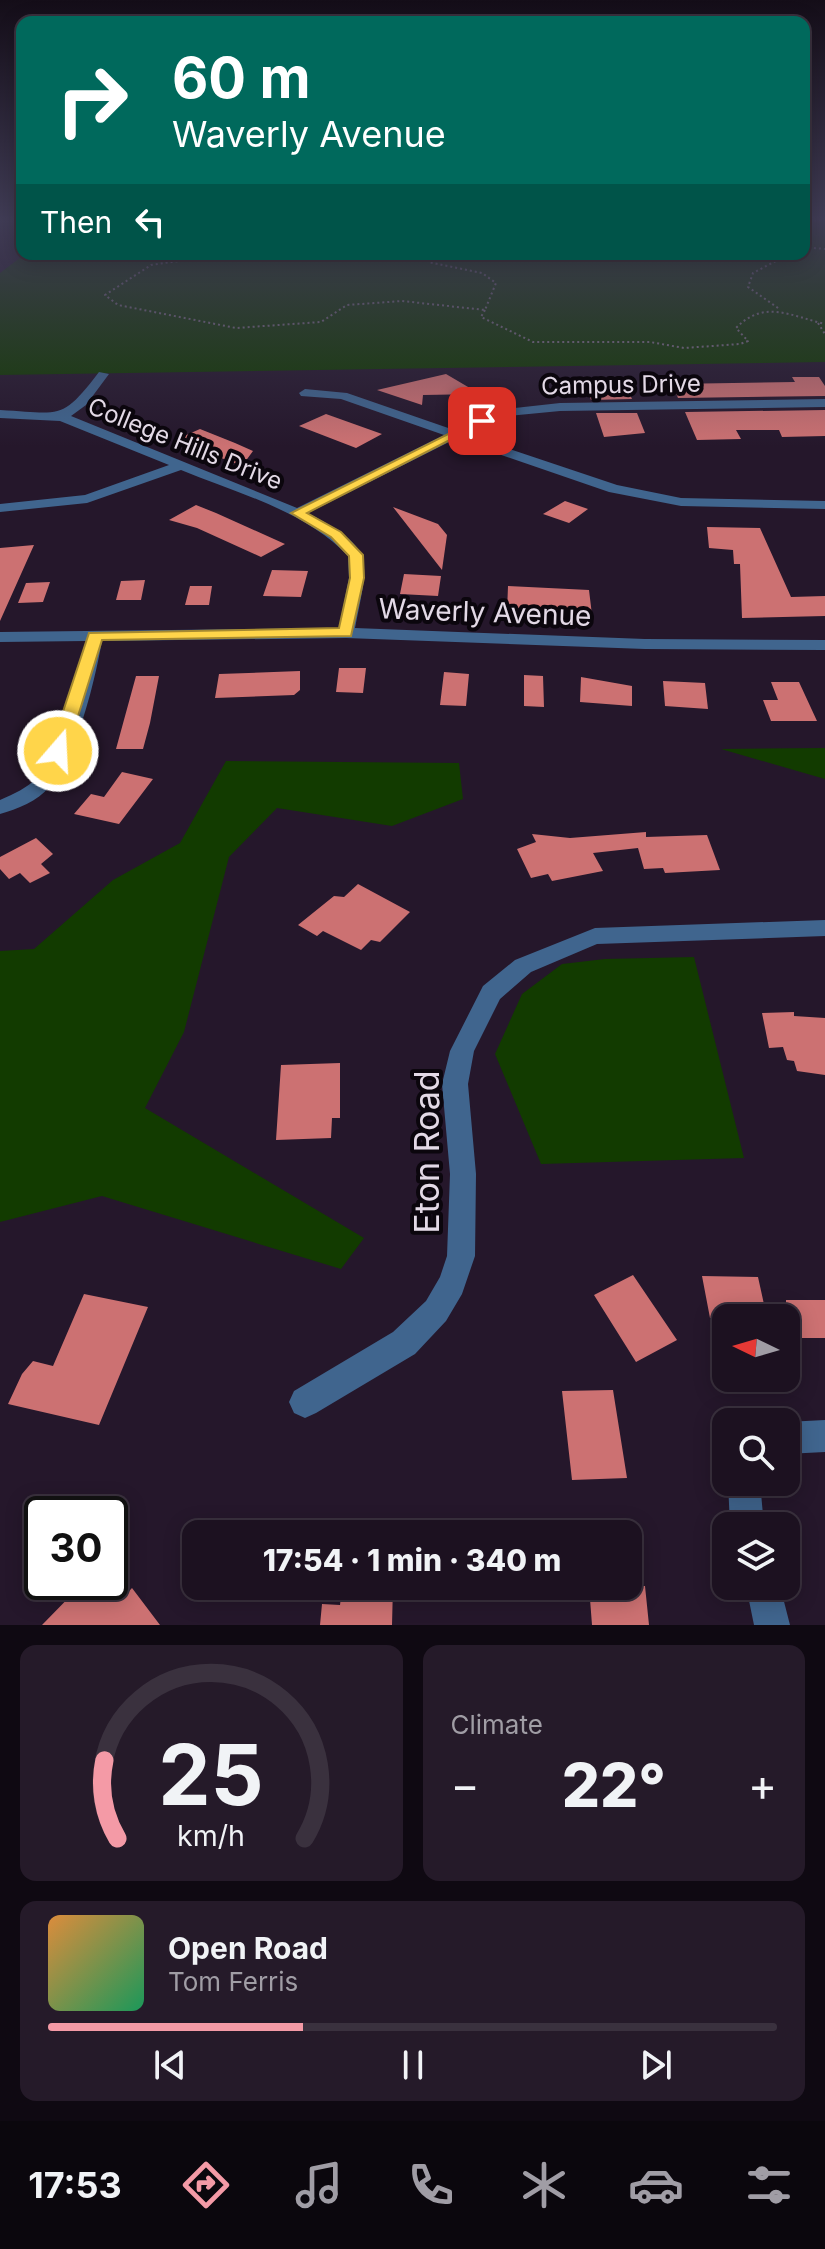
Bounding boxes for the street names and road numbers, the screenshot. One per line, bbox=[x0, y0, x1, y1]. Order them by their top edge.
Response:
street label: Campus Drive bbox=[541, 369, 701, 400]
street label: College Hills Drive bbox=[84, 391, 287, 496]
street label: Waverly Avenue bbox=[378, 591, 592, 633]
street label: Eton Road bbox=[406, 1070, 447, 1234]

